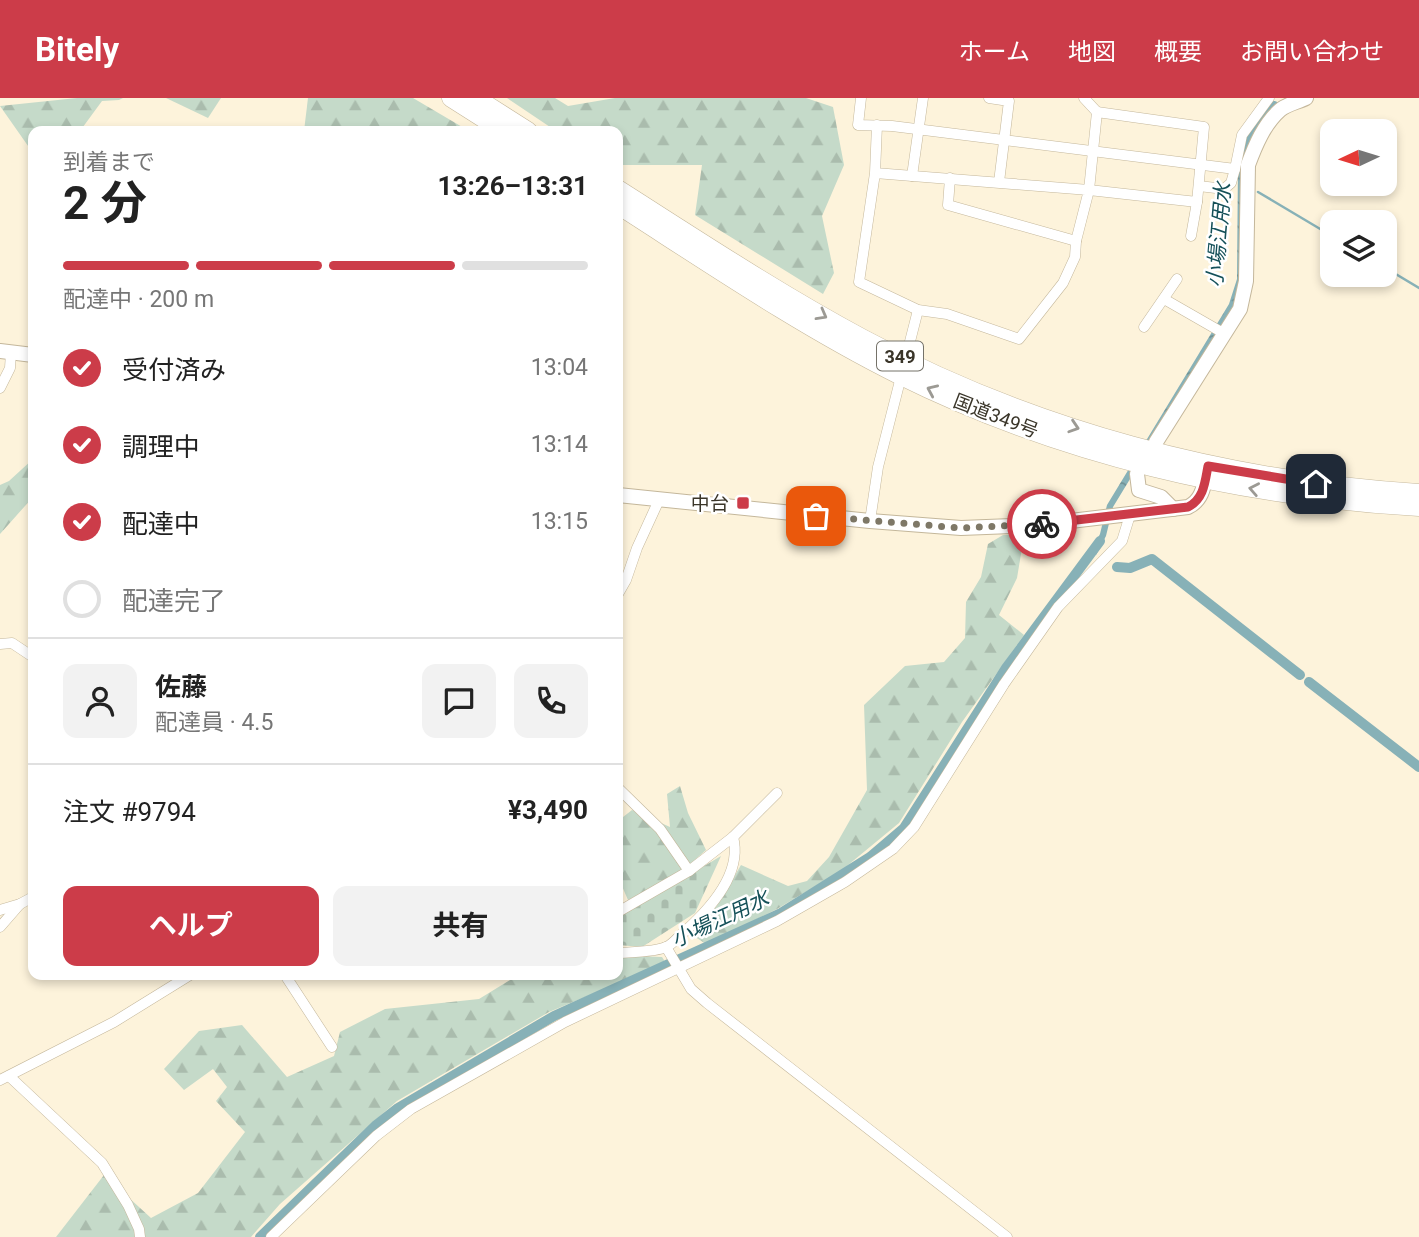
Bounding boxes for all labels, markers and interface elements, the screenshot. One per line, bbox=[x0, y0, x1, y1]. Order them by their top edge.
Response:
text: Bitely bbox=[35, 30, 119, 69]
text: ホーム bbox=[959, 38, 1030, 66]
text: 地図 bbox=[1068, 38, 1116, 66]
text: 概要 bbox=[1154, 38, 1202, 66]
text: お問い合わせ bbox=[1240, 38, 1384, 66]
north arrow bbox=[1320, 119, 1396, 196]
map controls bbox=[1320, 119, 1397, 287]
text: 到着まで bbox=[63, 149, 155, 176]
text: 13:26–13:31 bbox=[438, 171, 588, 201]
text: 2 分 bbox=[63, 176, 147, 230]
water label: 小場江用水 bbox=[1202, 180, 1236, 288]
button: layers bbox=[1320, 210, 1397, 287]
text: 配達中 · 200 m bbox=[63, 286, 214, 313]
one-way arrow bbox=[814, 307, 827, 320]
road number: 349 bbox=[877, 342, 923, 370]
icon: check bbox=[63, 349, 101, 387]
text: 13:04 bbox=[531, 354, 588, 381]
text: 受付済み bbox=[122, 355, 226, 385]
one-way arrow bbox=[926, 384, 938, 398]
street label: 国道349号 bbox=[950, 389, 1042, 443]
one-way arrow bbox=[1067, 419, 1079, 434]
icon: check bbox=[63, 426, 101, 464]
text: 13:14 bbox=[531, 431, 588, 458]
text: 調理中 bbox=[122, 432, 200, 462]
pin bbox=[1286, 454, 1346, 514]
icon: home bbox=[1297, 465, 1335, 503]
one-way arrow bbox=[1248, 483, 1260, 498]
pin bbox=[786, 486, 846, 546]
courier bbox=[1007, 489, 1077, 559]
place label: 中台 bbox=[691, 492, 729, 515]
marker: 中台 bbox=[735, 495, 751, 511]
icon: bag bbox=[797, 497, 835, 535]
icon: check bbox=[63, 503, 101, 541]
icon: bike bbox=[1023, 505, 1061, 543]
text: 13:15 bbox=[531, 508, 588, 535]
text: 配達中 bbox=[122, 509, 200, 539]
text: 配達完了 bbox=[122, 586, 226, 616]
button: person bbox=[63, 664, 137, 738]
button: chat bbox=[422, 664, 496, 738]
button: phone bbox=[514, 664, 588, 738]
text: 佐藤 bbox=[155, 672, 207, 702]
text: 配達員 · 4.5 bbox=[155, 709, 273, 736]
text: ¥3,490 bbox=[508, 795, 588, 825]
text: 注文 #9794 bbox=[63, 797, 196, 827]
water label: 小場江用水 bbox=[667, 885, 774, 952]
button: ヘルプ bbox=[63, 886, 319, 966]
button: 共有 bbox=[333, 886, 588, 966]

